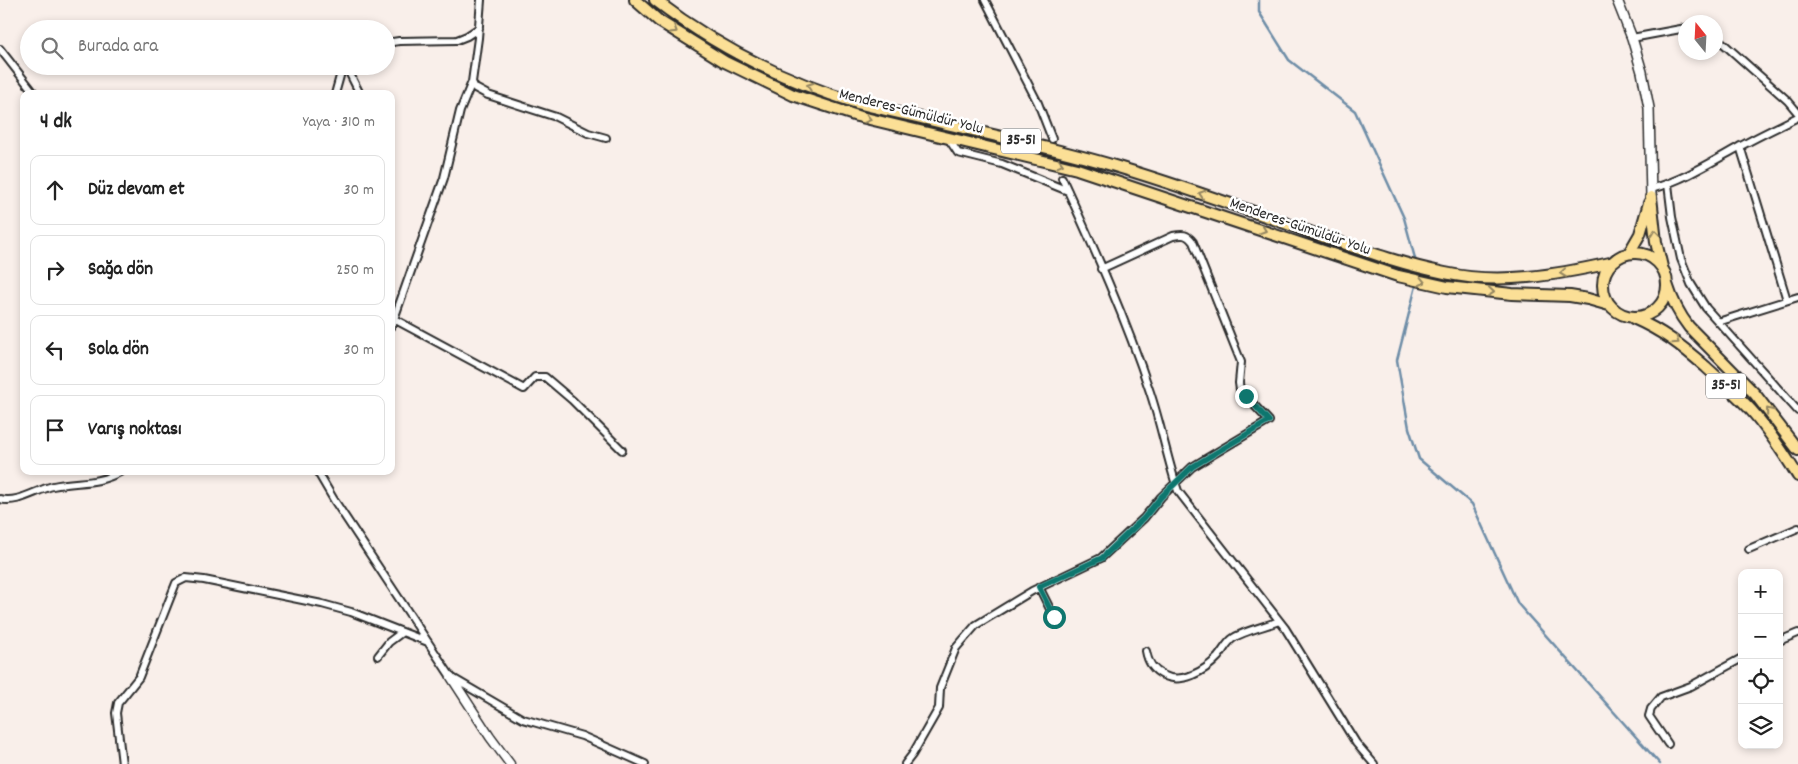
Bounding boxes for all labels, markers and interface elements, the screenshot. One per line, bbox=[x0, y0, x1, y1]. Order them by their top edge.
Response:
north arrow bbox=[1678, 15, 1723, 60]
search box bbox=[20, 20, 395, 75]
one-way arrow bbox=[668, 23, 677, 33]
icon: search bbox=[38, 34, 66, 62]
text: Burada ara bbox=[78, 34, 158, 61]
one-way arrow bbox=[806, 82, 815, 92]
street label: Menderes-Gümüldür Yolu bbox=[836, 83, 986, 141]
text: 4 dk bbox=[40, 108, 72, 138]
text: Yaya · 310 m bbox=[303, 111, 375, 134]
one-way arrow bbox=[864, 113, 873, 124]
road number: 35-51 bbox=[1001, 128, 1041, 154]
one-way arrow bbox=[1056, 159, 1064, 169]
icon: ahead bbox=[41, 176, 69, 204]
text: Düz devam et bbox=[88, 177, 184, 204]
text: 30 m bbox=[344, 179, 374, 202]
one-way arrow bbox=[1199, 190, 1207, 200]
street label: Menderes-Gümüldür Yolu bbox=[1226, 192, 1374, 262]
one-way arrow bbox=[1258, 225, 1267, 235]
one-way arrow bbox=[1650, 229, 1661, 237]
icon: right bbox=[41, 256, 69, 284]
text: Sağa dön bbox=[88, 257, 153, 284]
text: 250 m bbox=[336, 259, 374, 282]
one-way arrow bbox=[1558, 267, 1566, 278]
one-way arrow bbox=[1418, 276, 1427, 287]
one-way arrow bbox=[1488, 286, 1496, 297]
one-way arrow bbox=[1670, 335, 1679, 344]
icon: left bbox=[41, 336, 69, 364]
text: Sola dön bbox=[88, 337, 149, 364]
text: 30 m bbox=[344, 339, 374, 362]
road number: 35-51 bbox=[1706, 374, 1746, 398]
route end bbox=[1235, 385, 1258, 408]
one-way arrow bbox=[1766, 408, 1774, 417]
icon: arrive bbox=[41, 416, 69, 444]
text: Varış noktası bbox=[88, 417, 182, 444]
map controls bbox=[1738, 569, 1783, 749]
button: + bbox=[1738, 569, 1783, 614]
route start bbox=[1043, 606, 1066, 629]
button: − bbox=[1738, 614, 1783, 659]
button: locate bbox=[1738, 659, 1783, 704]
button: layers bbox=[1738, 704, 1783, 749]

